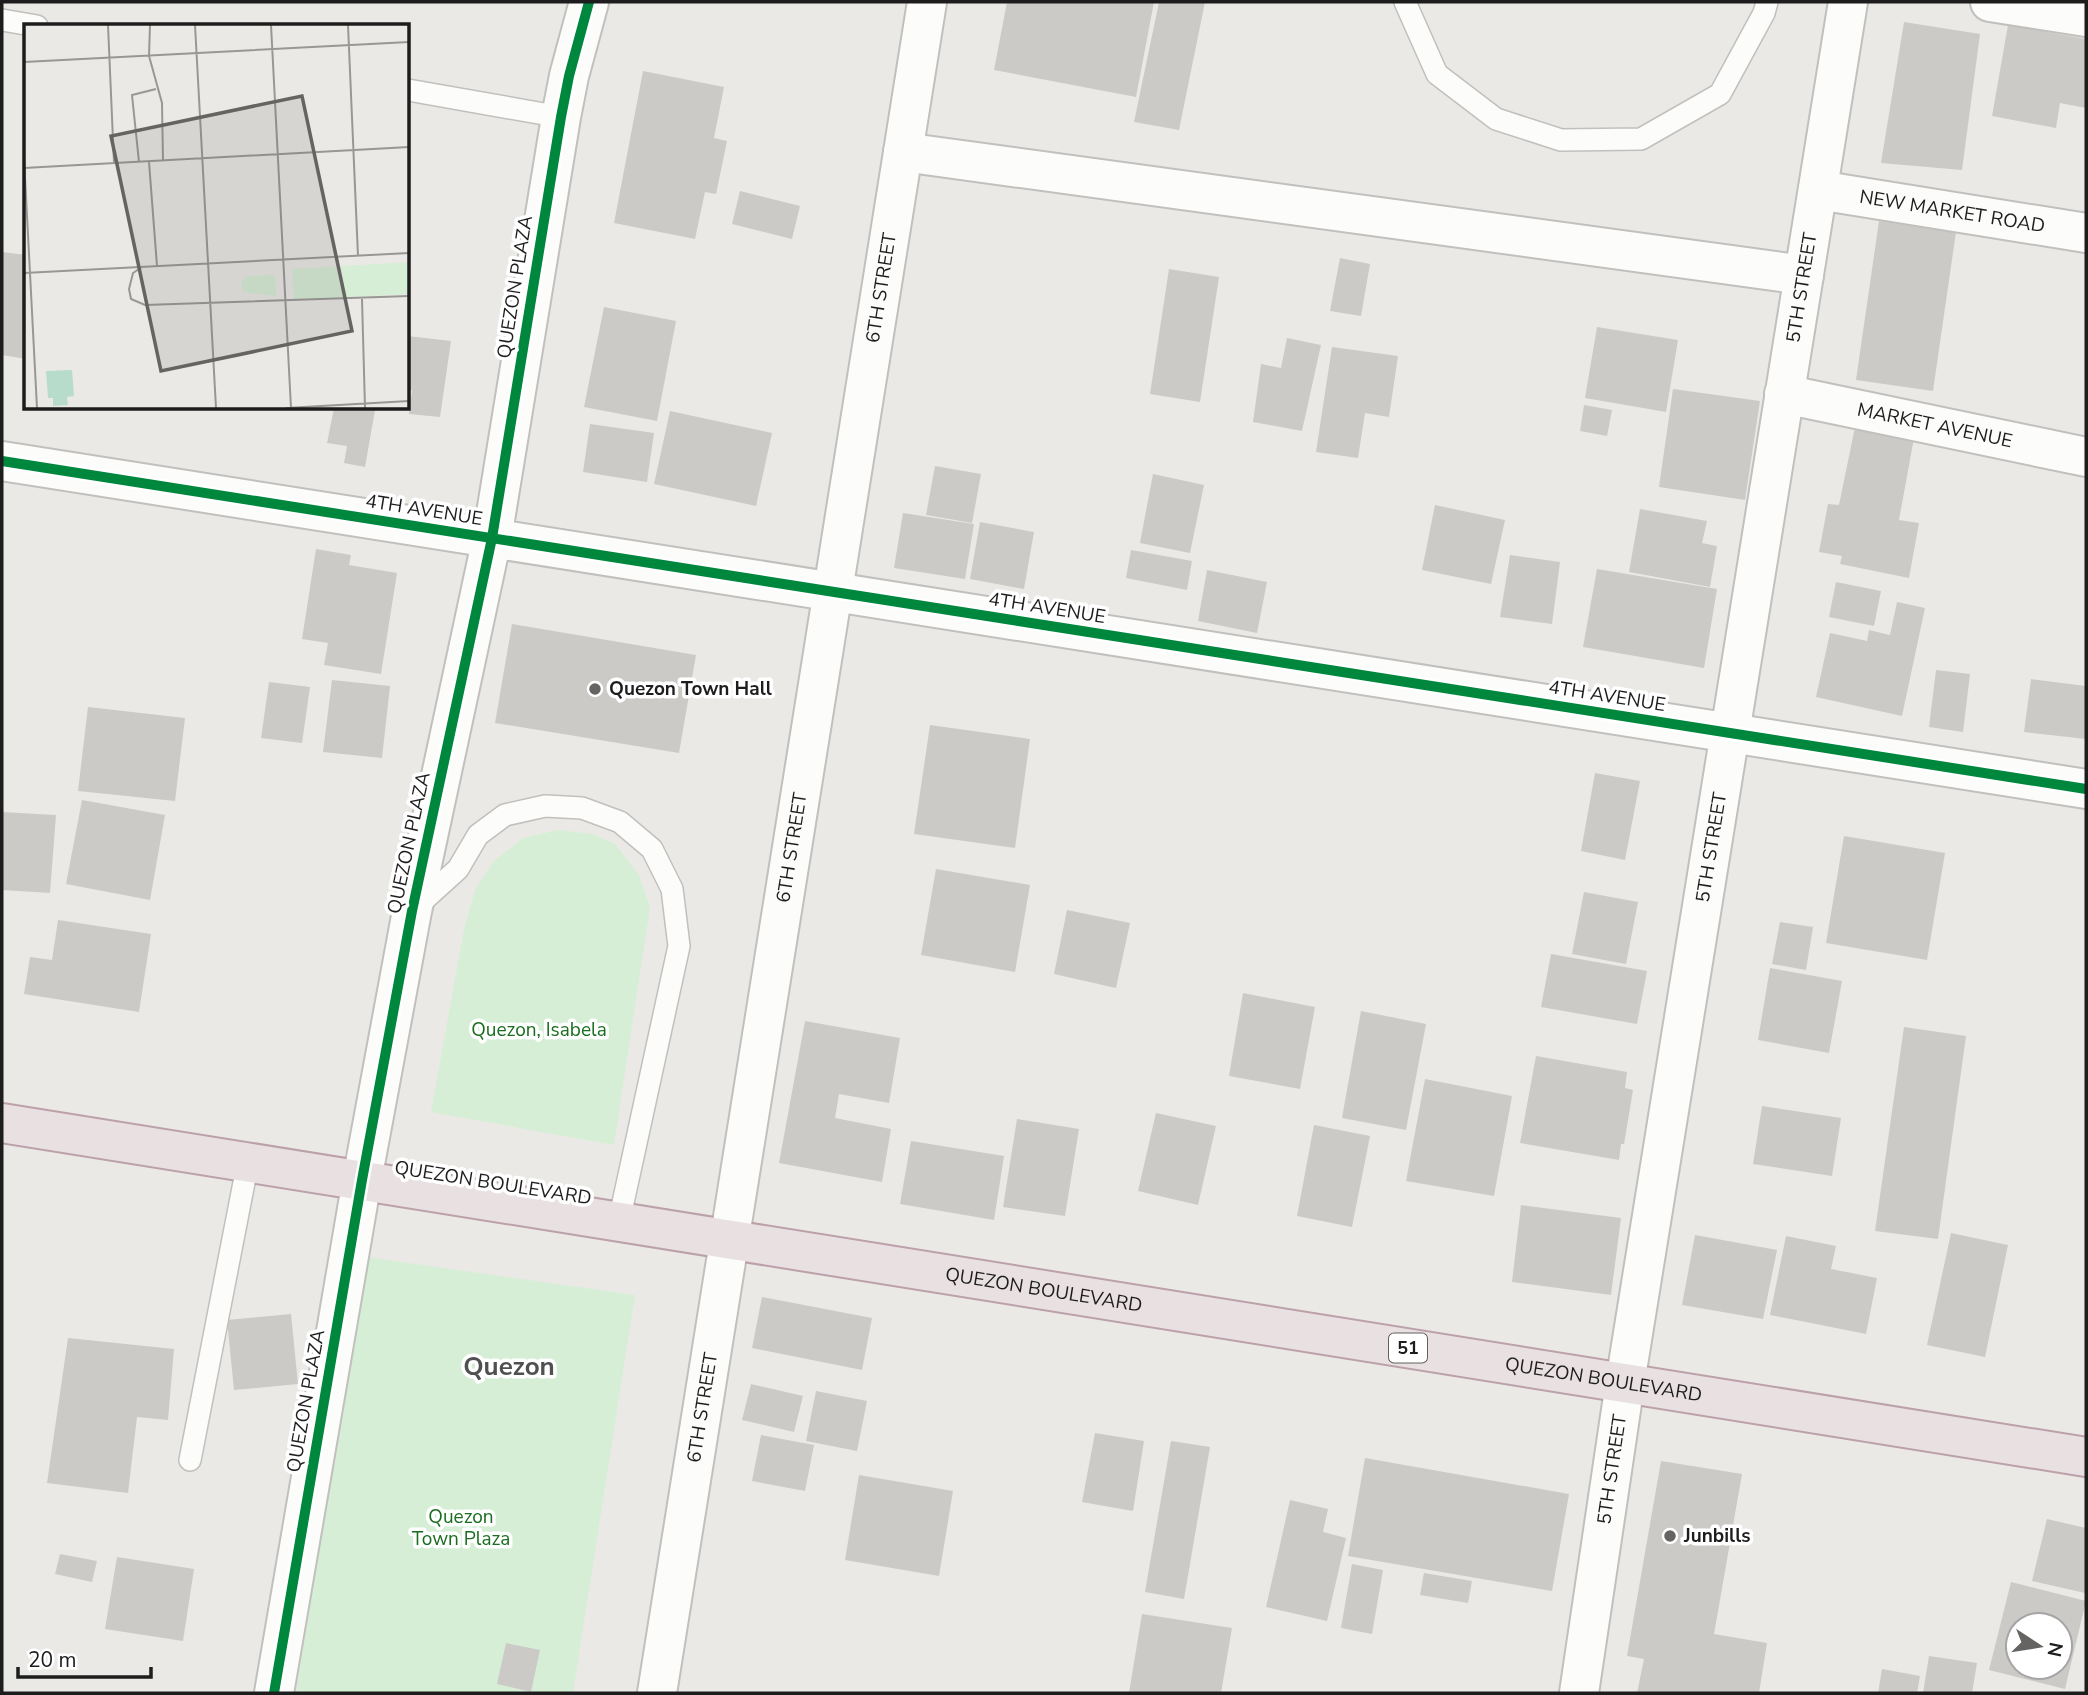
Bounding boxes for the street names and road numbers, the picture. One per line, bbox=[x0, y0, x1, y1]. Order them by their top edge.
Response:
street label: NEW MARKET ROAD bbox=[1858, 184, 2047, 239]
street label: QUEZON PLAZA bbox=[491, 214, 539, 360]
street label: 6TH STREET bbox=[860, 230, 903, 345]
street label: 5TH STREET bbox=[1780, 230, 1824, 345]
street label: MARKET AVENUE bbox=[1855, 397, 2015, 454]
street label: 4TH AVENUE bbox=[364, 488, 484, 532]
street label: 4TH AVENUE bbox=[987, 586, 1107, 630]
street label: 4TH AVENUE bbox=[1547, 674, 1667, 718]
street label: QUEZON PLAZA bbox=[381, 770, 437, 916]
street label: 6TH STREET bbox=[770, 790, 814, 905]
street label: 5TH STREET bbox=[1690, 790, 1733, 904]
street label: QUEZON BOULEVARD bbox=[393, 1155, 593, 1211]
street label: QUEZON BOULEVARD bbox=[943, 1261, 1144, 1319]
street label: QUEZON PLAZA bbox=[281, 1328, 331, 1474]
road number: 51 bbox=[1389, 1334, 1427, 1363]
street label: 6TH STREET bbox=[681, 1350, 724, 1465]
street label: QUEZON BOULEVARD bbox=[1503, 1351, 1704, 1408]
street label: 5TH STREET bbox=[1591, 1412, 1633, 1526]

